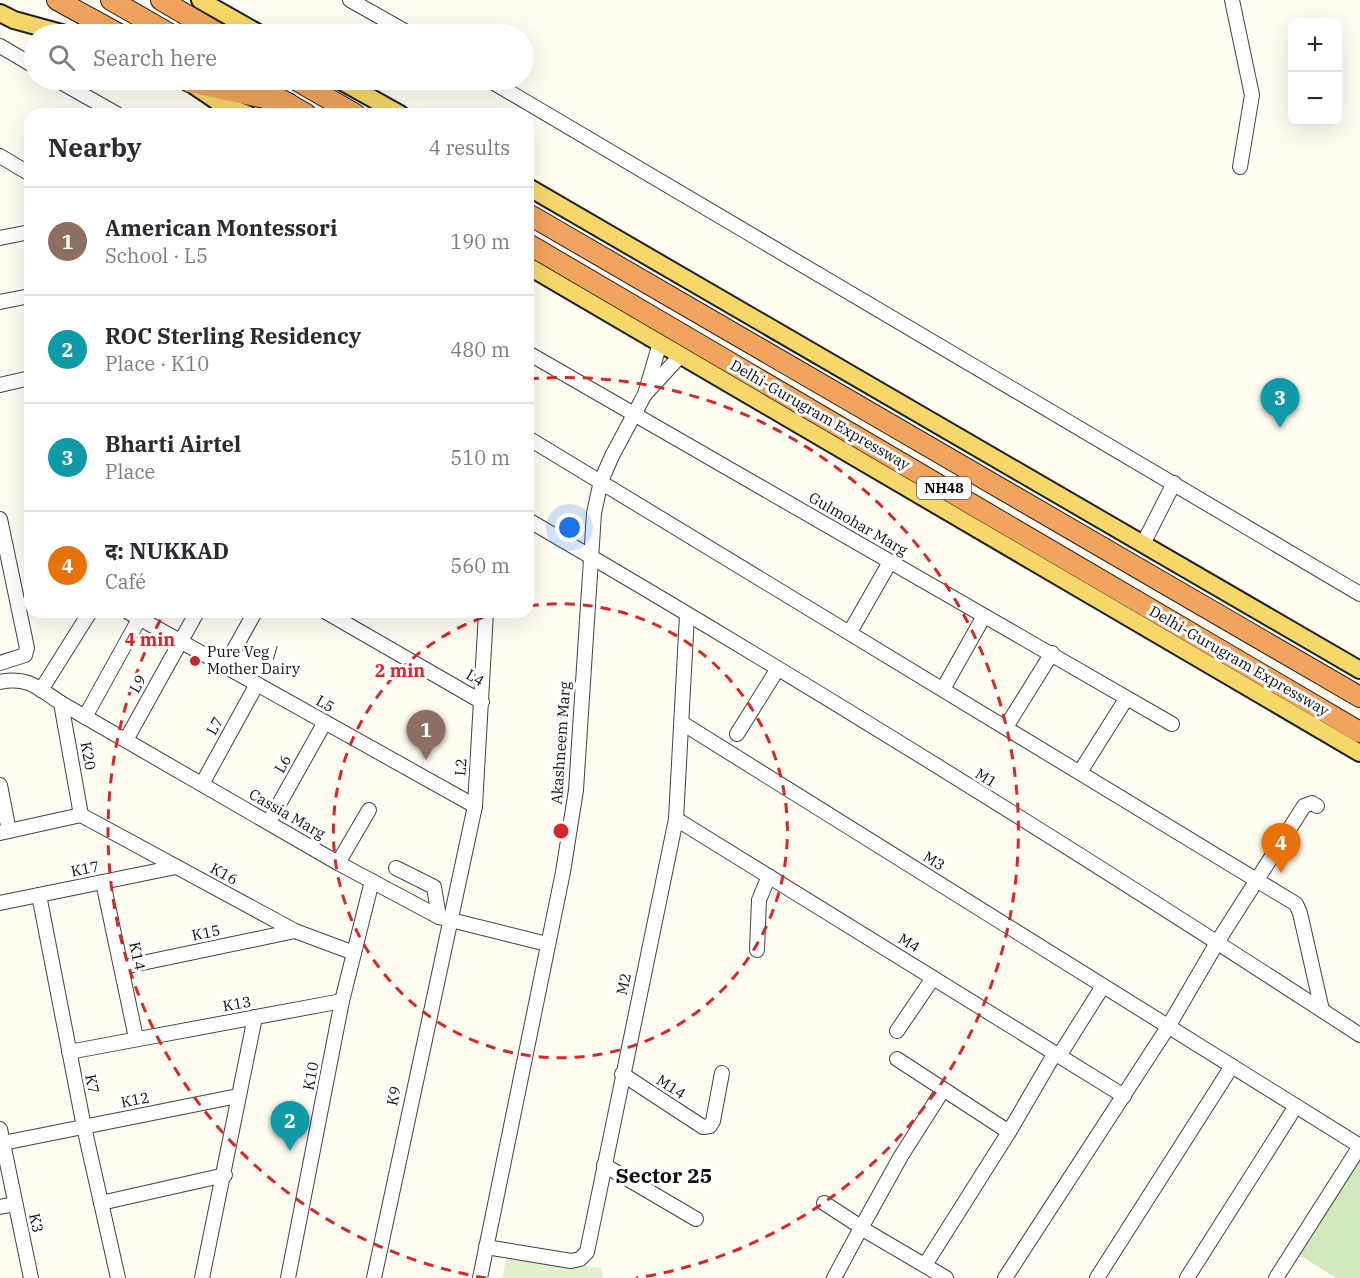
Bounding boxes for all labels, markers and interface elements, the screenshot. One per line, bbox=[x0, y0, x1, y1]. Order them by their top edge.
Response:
map controls bbox=[1288, 18, 1342, 126]
button: + bbox=[1288, 18, 1342, 72]
search box bbox=[24, 24, 534, 90]
icon: search bbox=[45, 41, 78, 74]
text: Search here bbox=[93, 43, 217, 72]
button: − bbox=[1288, 72, 1342, 126]
text: Nearby bbox=[48, 130, 142, 164]
text: 4 results bbox=[429, 134, 510, 161]
text: American Montessori bbox=[105, 213, 337, 242]
text: 1 bbox=[62, 228, 74, 255]
text: 190 m bbox=[450, 228, 510, 255]
text: School · L5 bbox=[105, 242, 208, 269]
text: ROC Sterling Residency bbox=[105, 321, 361, 350]
text: 2 bbox=[62, 336, 74, 363]
text: 480 m bbox=[450, 336, 510, 363]
text: Place · K10 bbox=[105, 350, 209, 377]
street label: Delhi-Gurugram Expressway bbox=[727, 355, 914, 474]
pin: 3 bbox=[1260, 378, 1300, 428]
text: Bharti Airtel bbox=[105, 429, 241, 458]
text: 3 bbox=[62, 444, 74, 471]
text: 510 m bbox=[450, 444, 510, 471]
text: Place bbox=[105, 458, 155, 485]
road number: NH48 bbox=[917, 477, 971, 499]
street label: Gulmohar Marg bbox=[805, 488, 911, 560]
your location bbox=[555, 513, 584, 542]
text: द: NUKKAD bbox=[105, 536, 229, 565]
text: 4 bbox=[62, 552, 74, 579]
text: 560 m bbox=[450, 552, 510, 579]
text: Café bbox=[105, 568, 146, 595]
street label: Delhi-Gurugram Expressway bbox=[1146, 601, 1333, 720]
text: 4 min bbox=[125, 628, 175, 651]
place label: Pure Veg / Mother Dairy bbox=[207, 642, 300, 678]
marker: Pure Veg / Mother Dairy bbox=[188, 654, 202, 668]
text: 2 min bbox=[375, 659, 425, 682]
street label: L4 bbox=[463, 665, 488, 690]
street label: L9 bbox=[125, 671, 150, 696]
street label: Akashneem Marg bbox=[547, 681, 574, 805]
street label: L5 bbox=[313, 691, 338, 716]
pin: 1 bbox=[406, 710, 446, 760]
street label: L7 bbox=[202, 713, 227, 738]
street label: K20 bbox=[77, 740, 100, 772]
street label: L6 bbox=[270, 751, 295, 776]
street label: L2 bbox=[450, 757, 471, 777]
street label: M1 bbox=[972, 764, 1001, 791]
street label: Cassia Marg bbox=[246, 784, 329, 843]
centre of rings bbox=[551, 821, 571, 841]
pin: 4 bbox=[1262, 824, 1300, 873]
street label: M3 bbox=[920, 847, 949, 874]
street label: K17 bbox=[69, 856, 101, 881]
street label: K16 bbox=[207, 858, 241, 889]
street label: K15 bbox=[190, 920, 222, 945]
street label: M4 bbox=[895, 929, 924, 956]
street label: K14 bbox=[125, 940, 150, 972]
street label: M2 bbox=[612, 971, 635, 997]
street label: K13 bbox=[221, 992, 253, 1015]
street label: K10 bbox=[298, 1060, 323, 1092]
street label: M14 bbox=[653, 1070, 689, 1103]
street label: K7 bbox=[81, 1072, 104, 1095]
street label: K9 bbox=[382, 1084, 405, 1107]
street label: K12 bbox=[119, 1087, 151, 1112]
pin: 2 bbox=[270, 1102, 310, 1151]
district label: Sector 25 bbox=[616, 1161, 712, 1189]
street label: K3 bbox=[25, 1211, 48, 1234]

